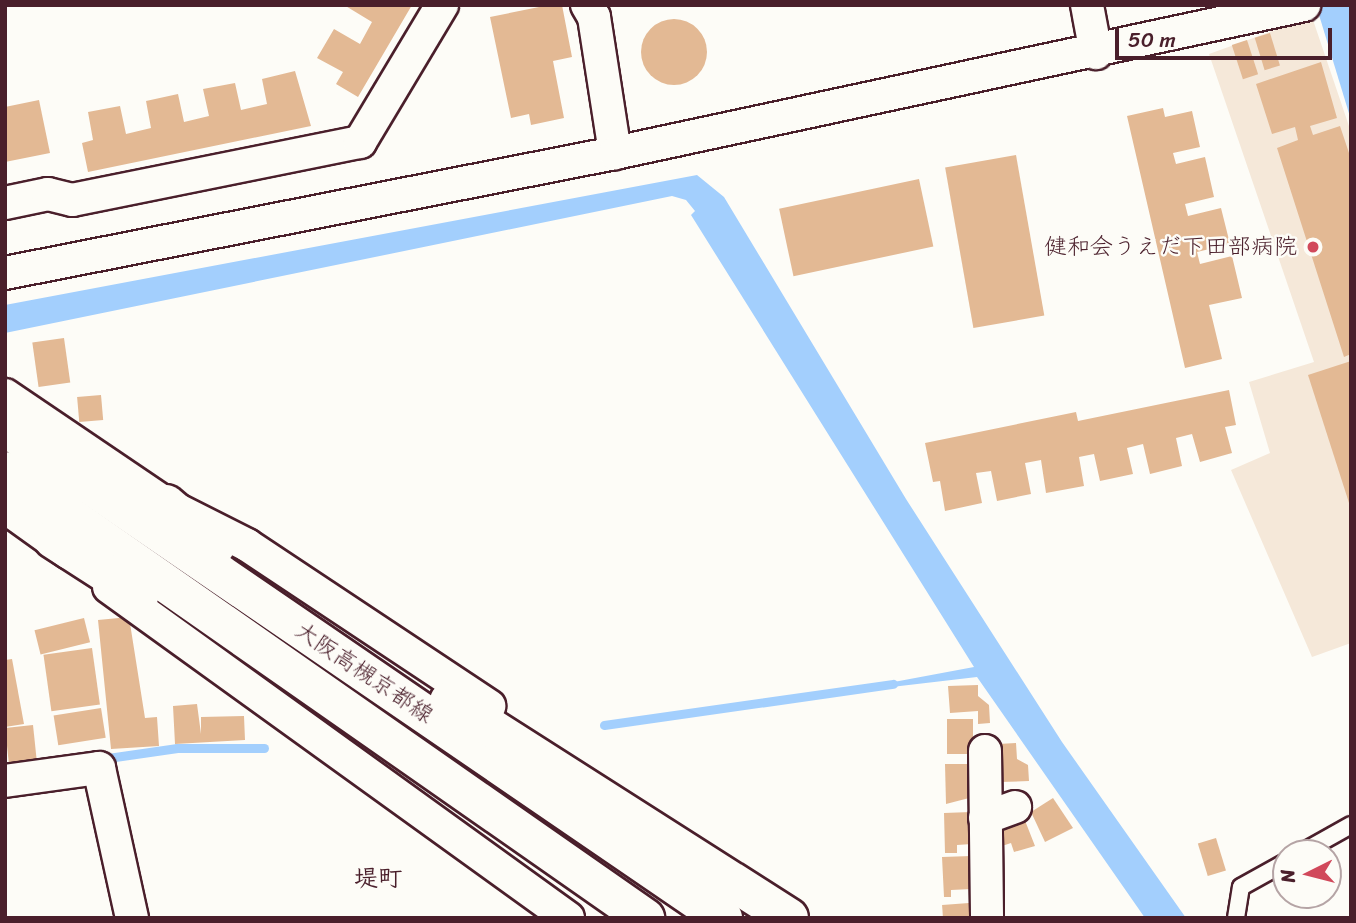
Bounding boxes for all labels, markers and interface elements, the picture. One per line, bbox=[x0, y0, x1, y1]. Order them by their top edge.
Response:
scale bar bbox=[1118, 14, 1335, 58]
text: 50 m bbox=[1128, 21, 1176, 59]
place label: 健和会うえだ下田部病院 bbox=[1044, 233, 1297, 261]
marker: 健和会うえだ下田部病院 bbox=[1303, 237, 1323, 257]
street label: 大阪高槻京都線 bbox=[290, 617, 438, 729]
north arrow bbox=[1272, 839, 1342, 909]
district label: 堤町 bbox=[354, 865, 402, 893]
text: N bbox=[1271, 868, 1305, 884]

